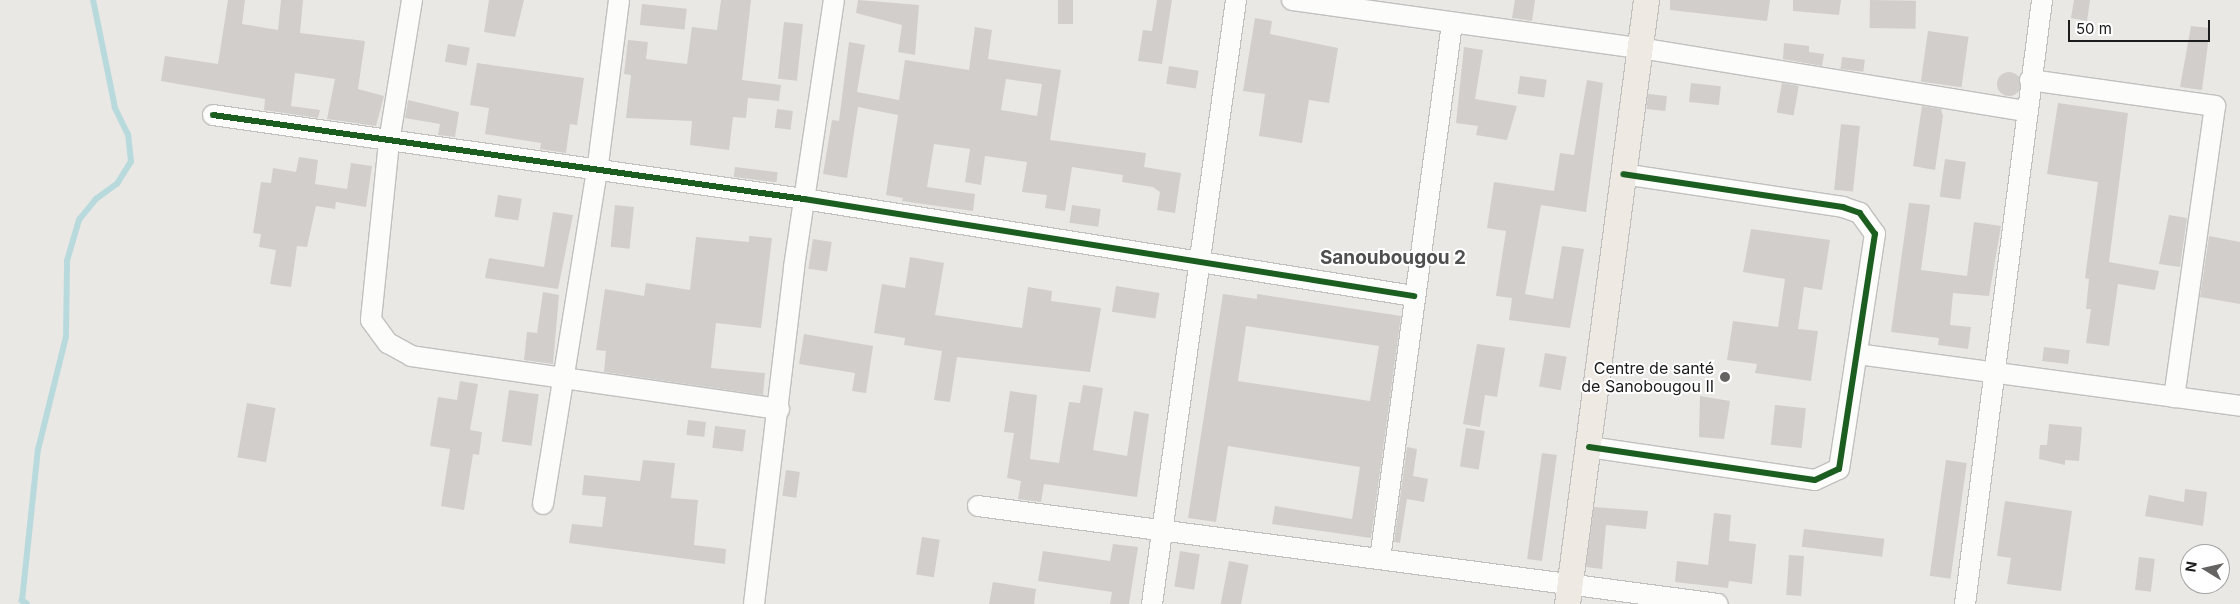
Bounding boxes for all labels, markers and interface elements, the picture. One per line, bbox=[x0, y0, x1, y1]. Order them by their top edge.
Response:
scale bar bbox=[2070, 10, 2212, 42]
text: 50 m bbox=[2076, 19, 2112, 38]
district label: Sanoubougou 2 bbox=[1320, 247, 1466, 269]
place label: Centre de santé de Sanobougou II bbox=[1581, 358, 1714, 396]
marker: Centre de santé de Sanobougou II bbox=[1718, 370, 1732, 384]
north arrow bbox=[2180, 544, 2230, 594]
text: N bbox=[2181, 560, 2200, 573]

